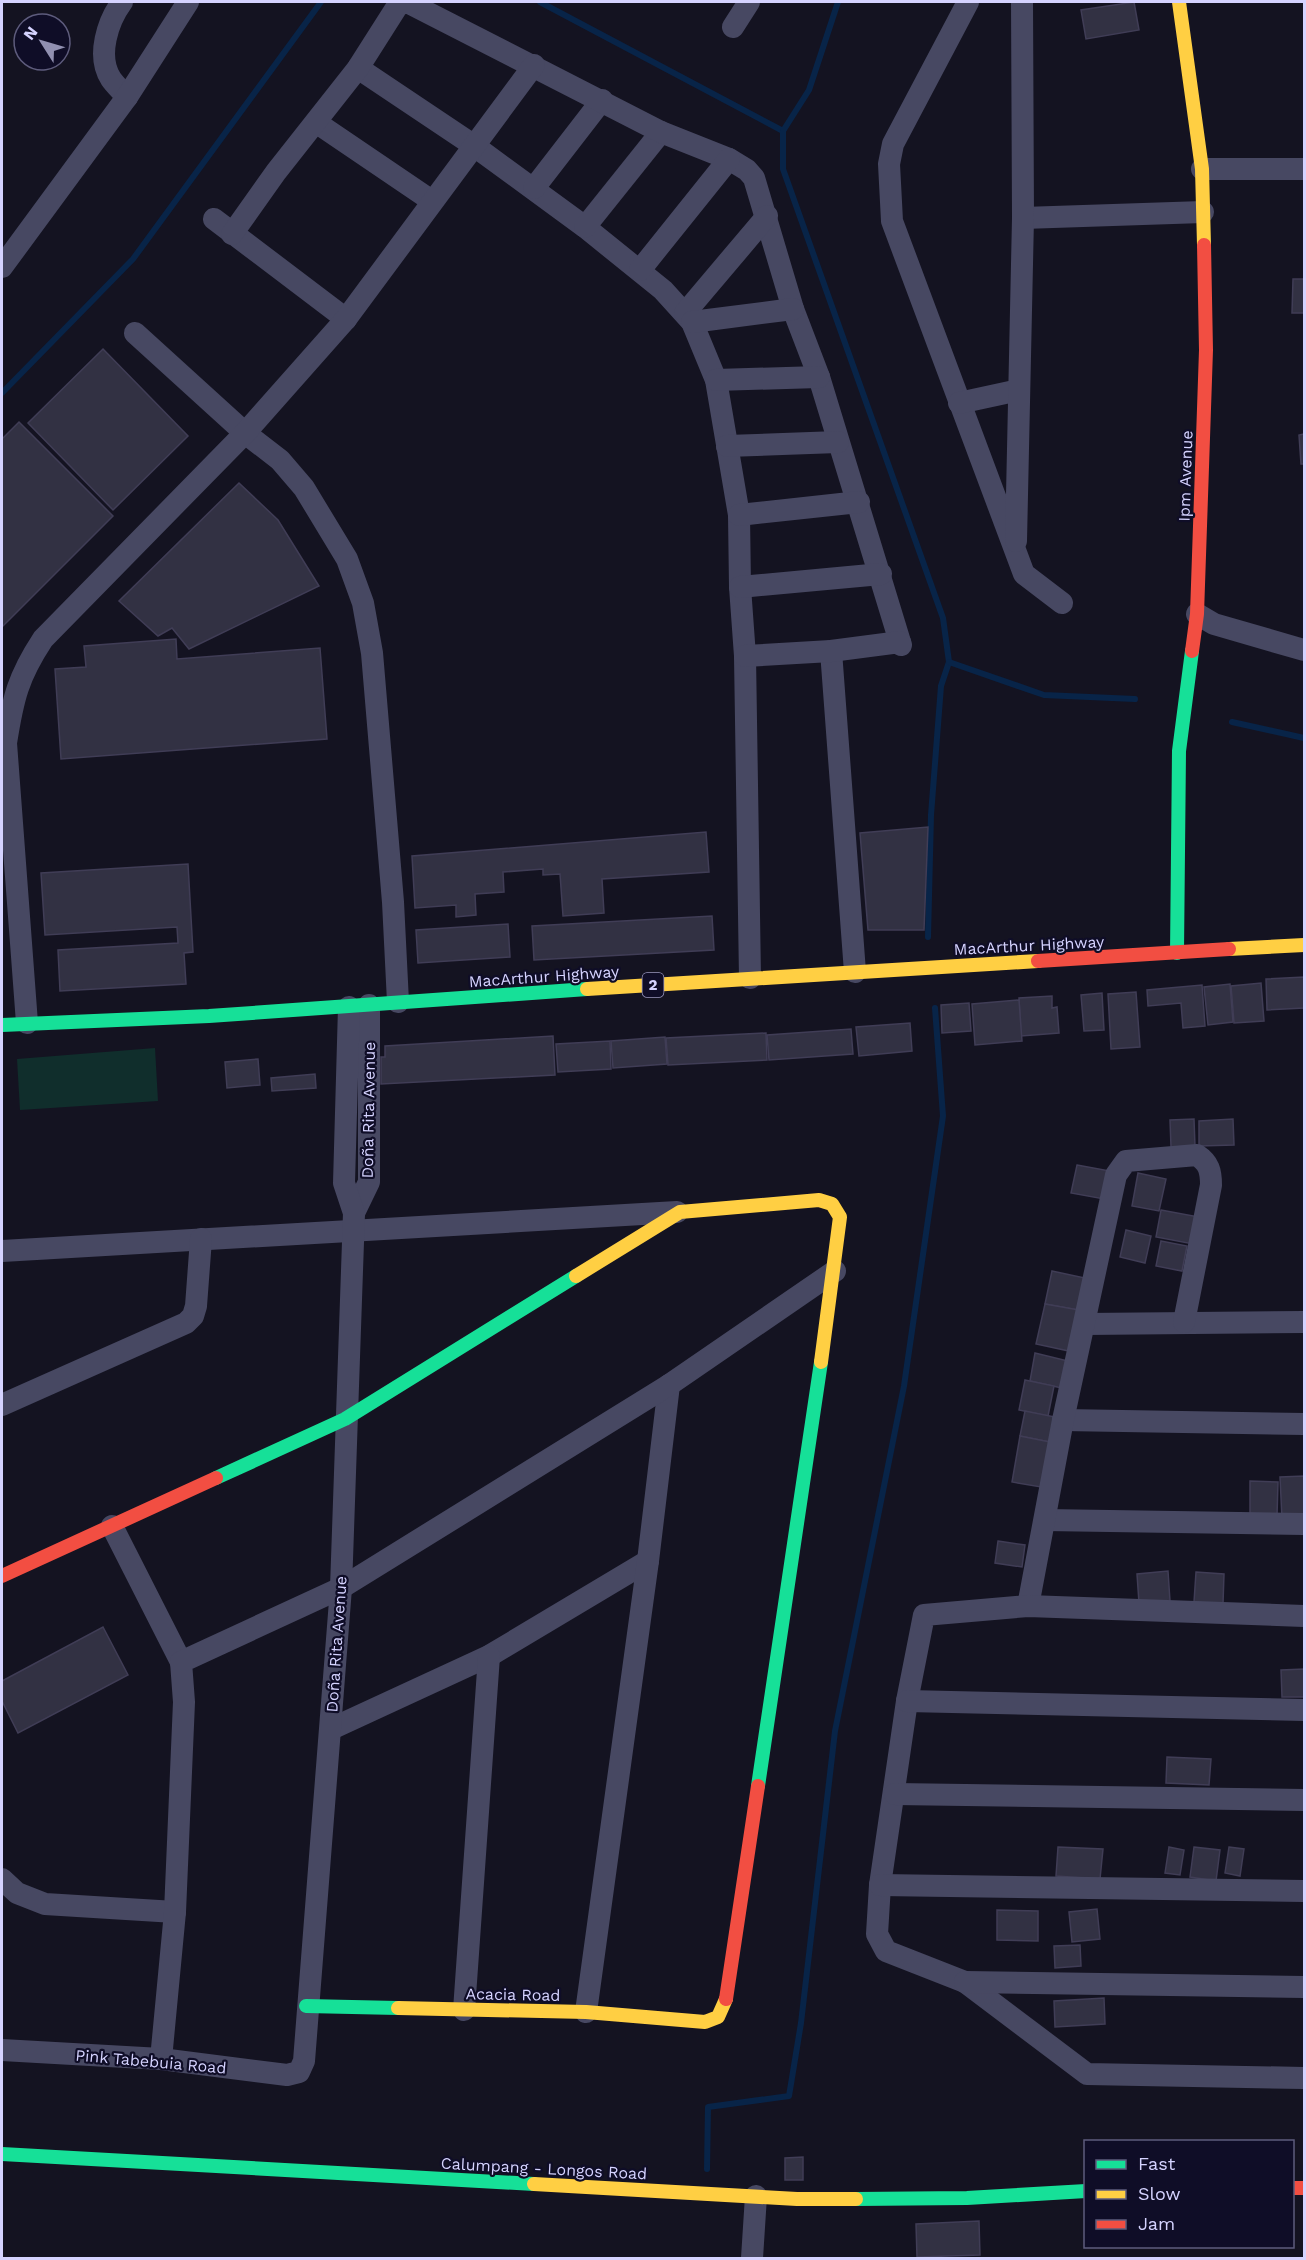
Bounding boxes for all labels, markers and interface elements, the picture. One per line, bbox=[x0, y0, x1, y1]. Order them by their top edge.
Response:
north arrow bbox=[12, 12, 72, 72]
text: N bbox=[19, 23, 42, 44]
street label: Ipm Avenue bbox=[1174, 430, 1197, 522]
street label: MacArthur Highway bbox=[953, 932, 1105, 959]
street label: MacArthur Highway bbox=[468, 962, 621, 991]
road number: 2 bbox=[642, 973, 664, 997]
street label: Doña Rita Avenue bbox=[358, 1041, 379, 1179]
street label: Doña Rita Avenue bbox=[322, 1575, 351, 1713]
street label: Acacia Road bbox=[465, 1984, 561, 2005]
street label: Pink Tabebuia Road bbox=[75, 2045, 227, 2078]
legend bbox=[1084, 2140, 1294, 2248]
text: Fast bbox=[1138, 2153, 1176, 2174]
street label: Calumpang - Longos Road bbox=[440, 2154, 648, 2183]
text: Slow bbox=[1138, 2183, 1181, 2204]
text: Jam bbox=[1138, 2213, 1175, 2234]

